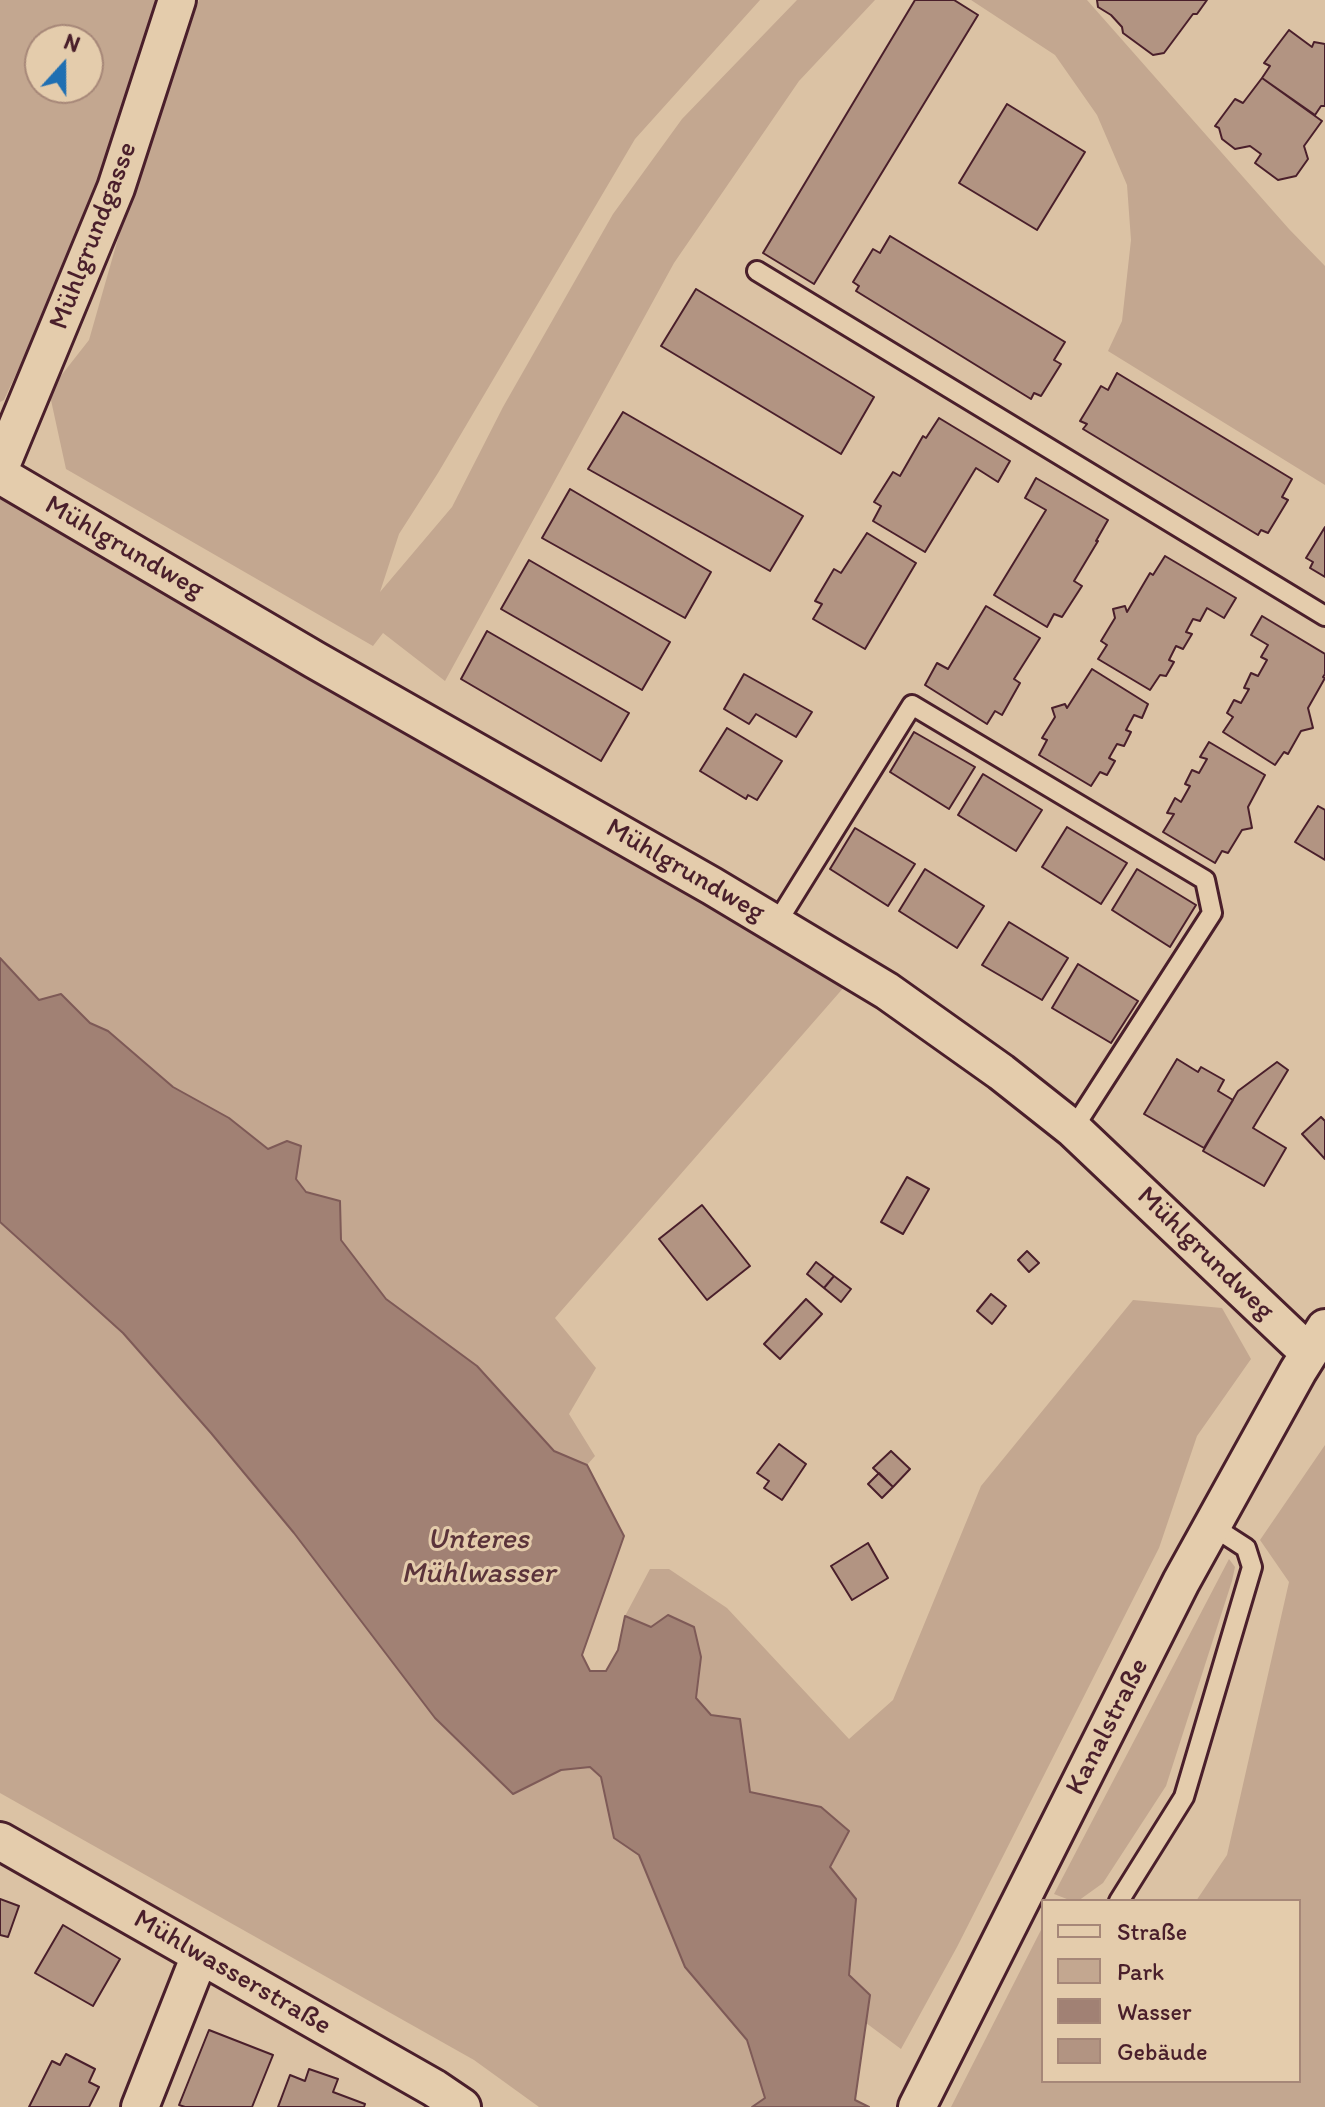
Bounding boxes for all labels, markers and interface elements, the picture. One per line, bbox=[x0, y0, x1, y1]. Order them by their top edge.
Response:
north arrow bbox=[24, 24, 104, 104]
text: N bbox=[60, 28, 84, 58]
street label: Mühlgrundgasse bbox=[43, 137, 145, 335]
street label: Mühlgrundweg bbox=[38, 489, 210, 607]
street label: Mühlgrundweg bbox=[599, 812, 771, 930]
street label: Mühlgrundweg bbox=[1129, 1180, 1281, 1328]
water label: Unteres Mühlwasser bbox=[401, 1522, 555, 1592]
street label: Kanalstraße bbox=[1059, 1653, 1157, 1801]
legend bbox=[1041, 1899, 1301, 2083]
street label: Mühlwasserstraße bbox=[127, 1903, 337, 2043]
text: Straße bbox=[1117, 1917, 1187, 1946]
text: Park bbox=[1117, 1957, 1164, 1986]
text: Wasser bbox=[1117, 1997, 1191, 2026]
text: Gebäude bbox=[1117, 2037, 1208, 2066]

